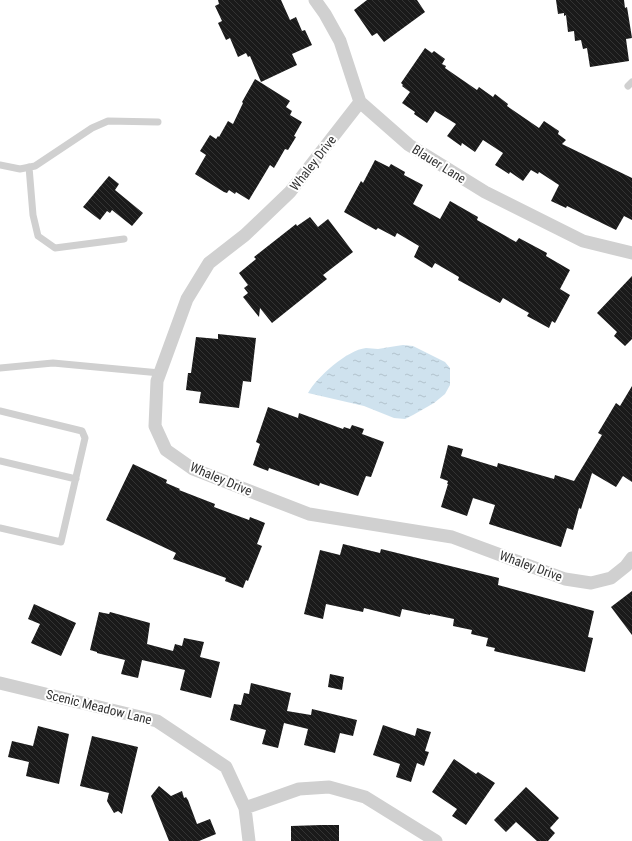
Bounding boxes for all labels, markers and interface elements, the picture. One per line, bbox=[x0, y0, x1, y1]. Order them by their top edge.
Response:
street label: Whaley Drive bbox=[287, 132, 339, 194]
street label: Blauer Lane bbox=[409, 142, 469, 186]
street label: Whaley Drive bbox=[188, 459, 254, 499]
street label: Whaley Drive bbox=[498, 548, 564, 584]
street label: Scenic Meadow Lane bbox=[45, 687, 153, 727]

